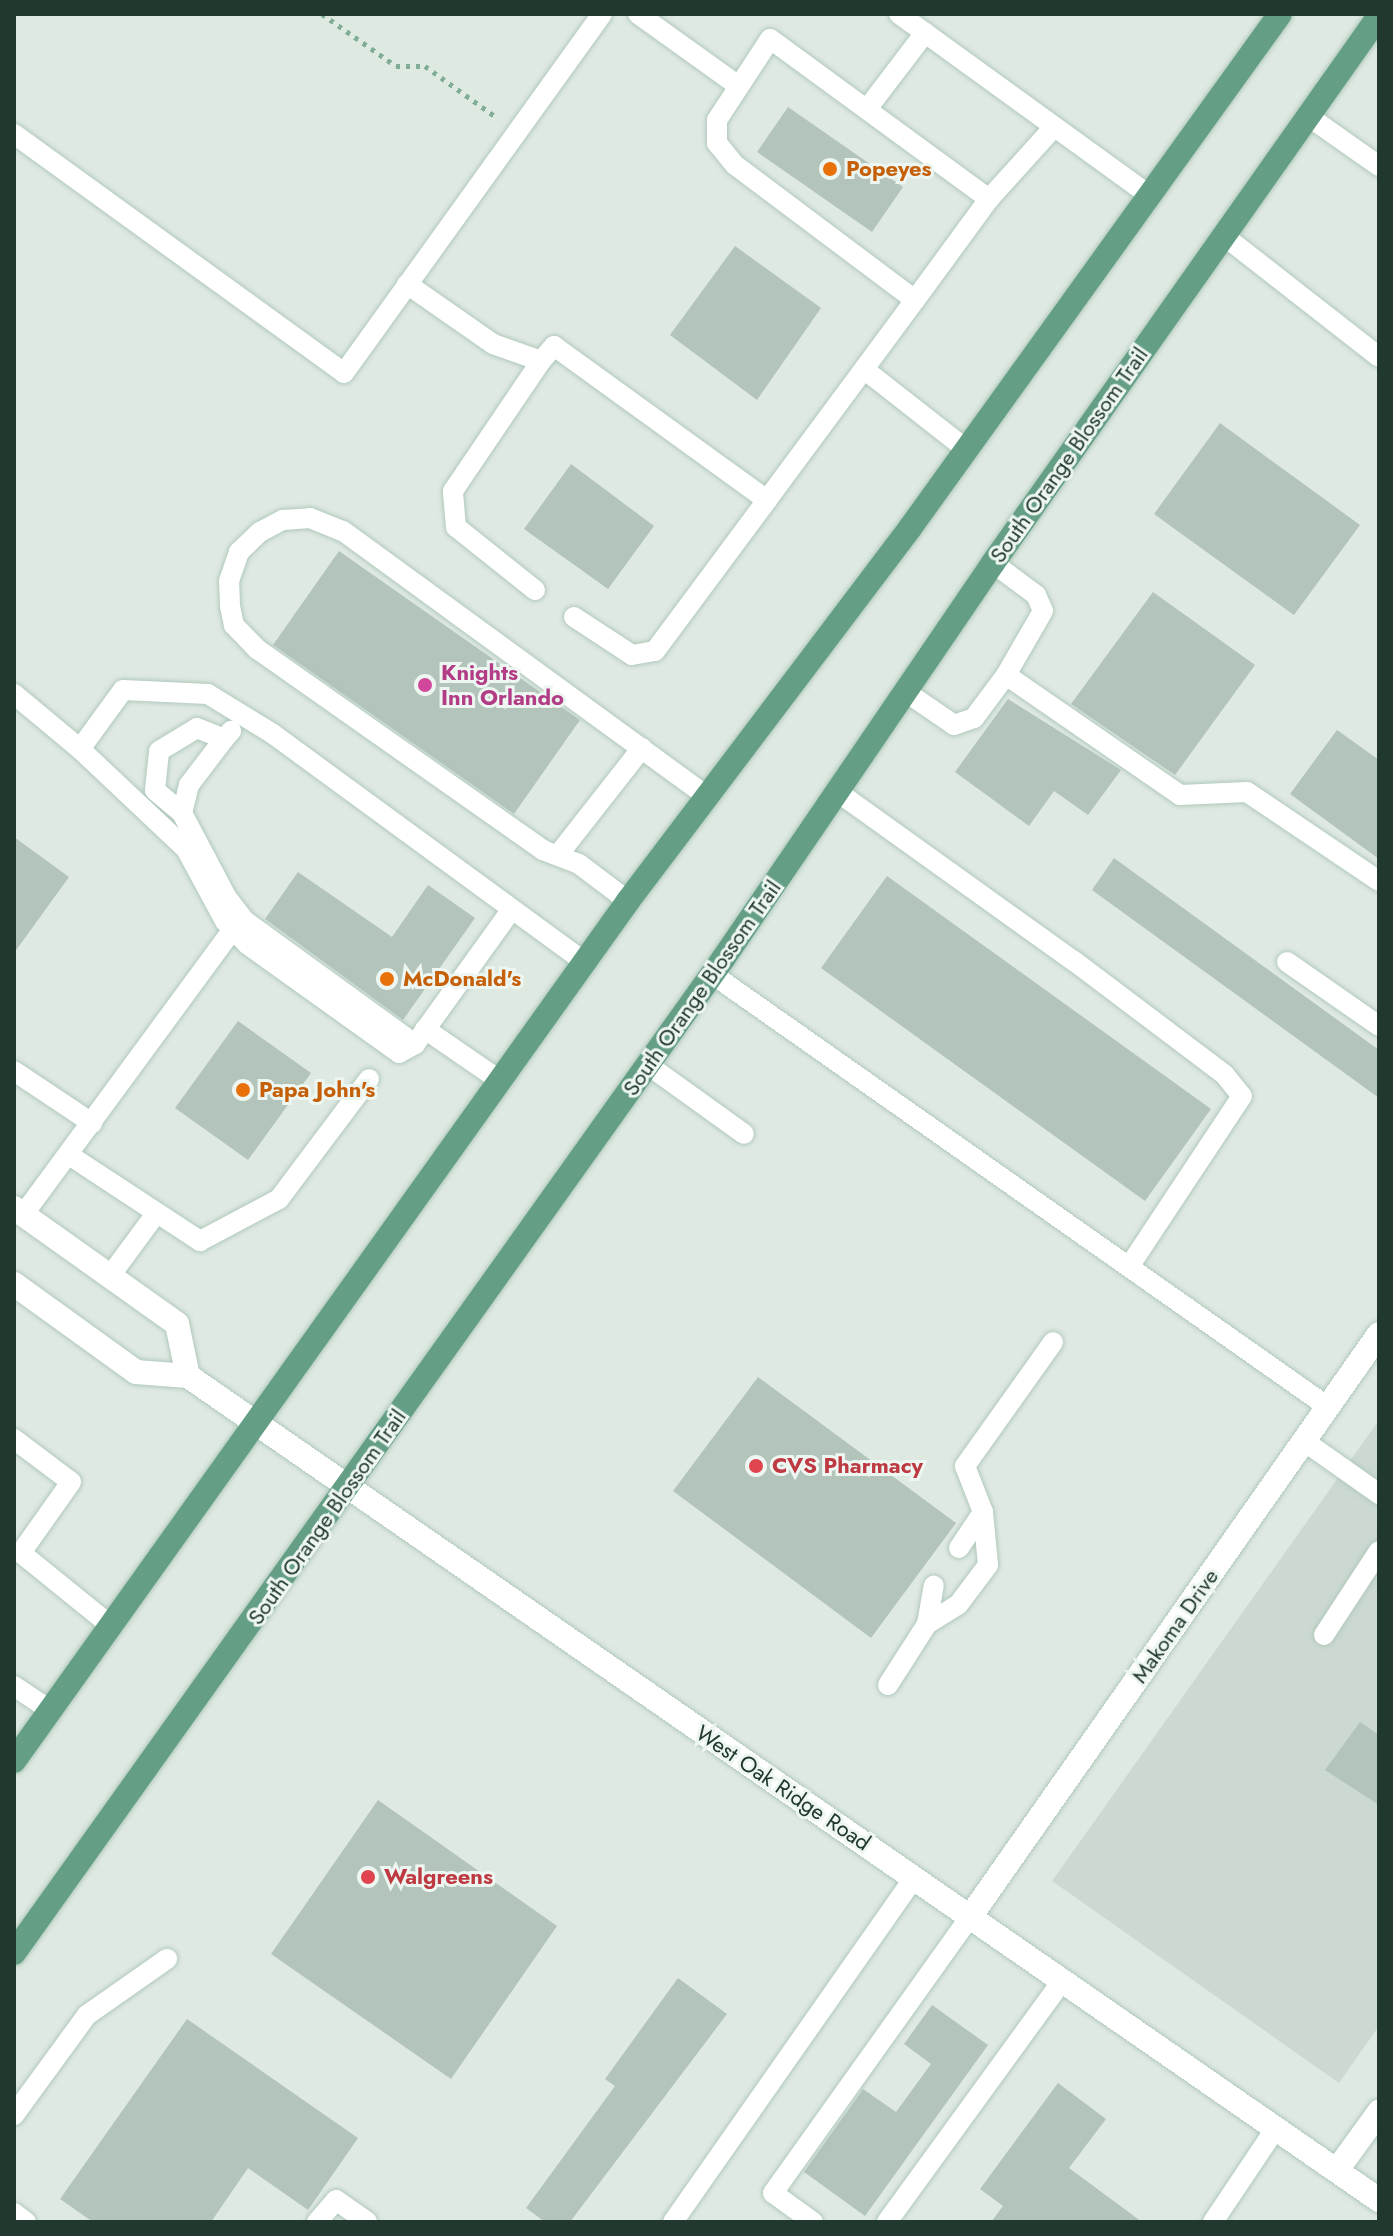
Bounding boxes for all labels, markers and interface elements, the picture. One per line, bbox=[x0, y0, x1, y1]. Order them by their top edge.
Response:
place label: Popeyes bbox=[846, 156, 932, 182]
marker: Popeyes bbox=[821, 160, 839, 178]
street label: South Orange Blossom Trail bbox=[985, 342, 1153, 568]
place label: Knights Inn Orlando bbox=[441, 659, 564, 710]
marker: Knights Inn Orlando bbox=[416, 676, 434, 694]
street label: South Orange Blossom Trail bbox=[618, 875, 786, 1101]
place label: McDonald's bbox=[403, 966, 521, 992]
marker: McDonald's bbox=[378, 970, 396, 988]
place label: Papa John's bbox=[259, 1077, 375, 1103]
marker: Papa John's bbox=[234, 1081, 252, 1099]
street label: South Orange Blossom Trail bbox=[243, 1404, 411, 1630]
place label: CVS Pharmacy bbox=[772, 1453, 923, 1479]
marker: CVS Pharmacy bbox=[747, 1457, 765, 1475]
street label: Makoma Drive bbox=[1126, 1564, 1224, 1688]
street label: West Oak Ridge Road bbox=[691, 1720, 875, 1856]
place label: Walgreens bbox=[384, 1864, 493, 1890]
marker: Walgreens bbox=[359, 1868, 377, 1886]

